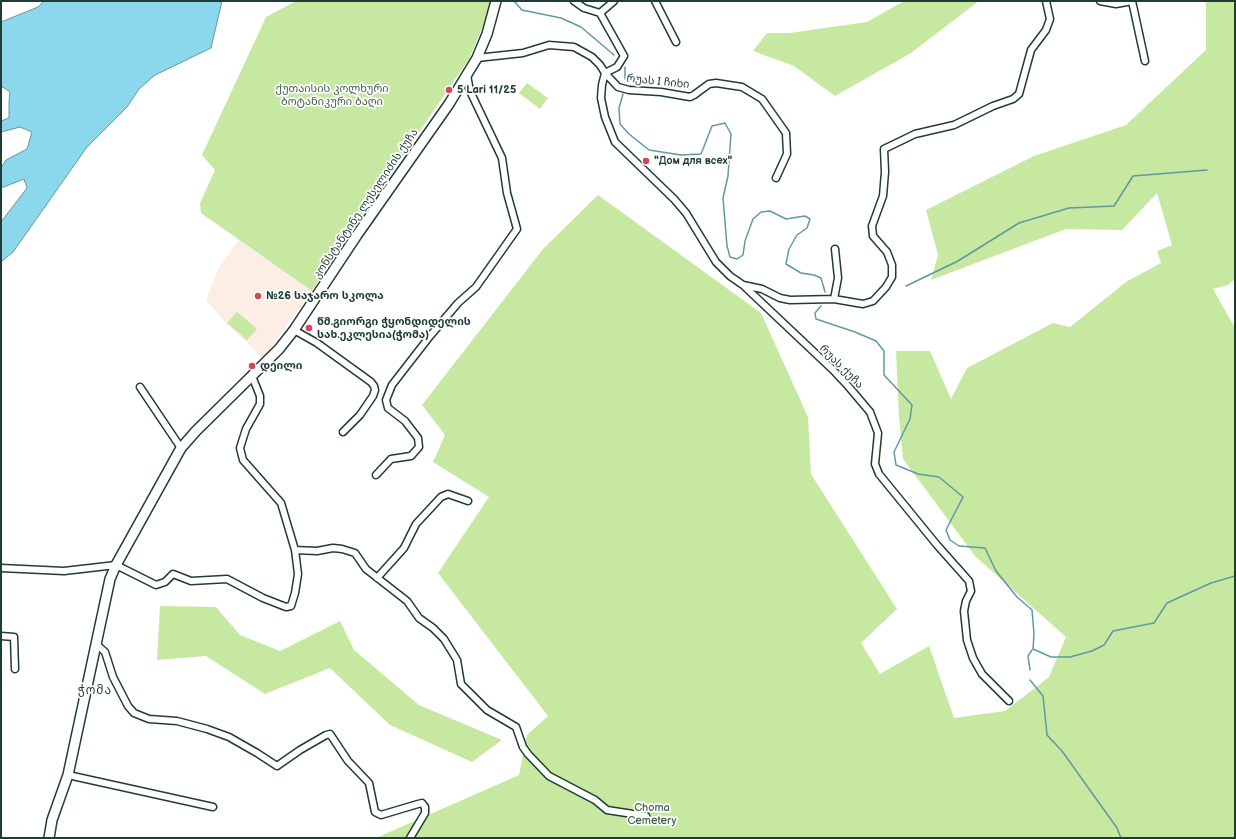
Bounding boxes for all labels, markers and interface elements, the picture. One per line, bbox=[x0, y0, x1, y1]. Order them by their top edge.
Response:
street label: რუას I ჩიხი bbox=[626, 72, 690, 92]
park label: ქუთაისის კოლხური ბოტანიკური ბაღი bbox=[275, 82, 389, 108]
place label: 5 Lari 11/25 bbox=[457, 83, 516, 97]
marker: 5 Lari 11/25 bbox=[444, 85, 454, 95]
street label: კონსტანტინე ლესელიძის ქუჩა bbox=[311, 127, 421, 281]
place label: "Дом для всех" bbox=[654, 154, 732, 168]
marker: "Дом для всех" bbox=[641, 156, 651, 166]
place label: №26 საჯარო სკოლა bbox=[266, 289, 384, 303]
marker: №26 საჯარო სკოლა bbox=[253, 291, 263, 301]
place label: წმ.გიორგი ჭყონდიდელის სახ.ეკლესია(ჭომა) bbox=[317, 315, 471, 341]
marker: წმ.გიორგი ჭყონდიდელის სახ.ეკლესია(ჭომა) bbox=[304, 323, 314, 333]
street label: რუას ქუჩა bbox=[816, 342, 866, 392]
place label: დეილი bbox=[260, 359, 303, 373]
marker: დეილი bbox=[247, 361, 257, 371]
district label: ჭომა bbox=[78, 684, 112, 698]
park label: Choma Cemetery bbox=[627, 801, 677, 827]

